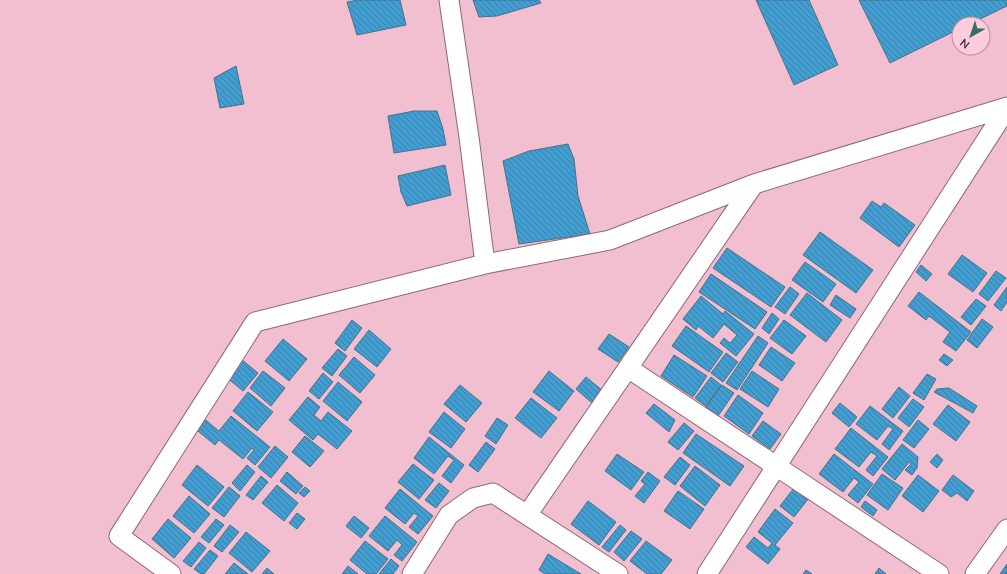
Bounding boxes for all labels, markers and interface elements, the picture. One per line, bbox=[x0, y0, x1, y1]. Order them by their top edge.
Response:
north arrow bbox=[951, 16, 991, 56]
text: N bbox=[957, 36, 972, 52]

